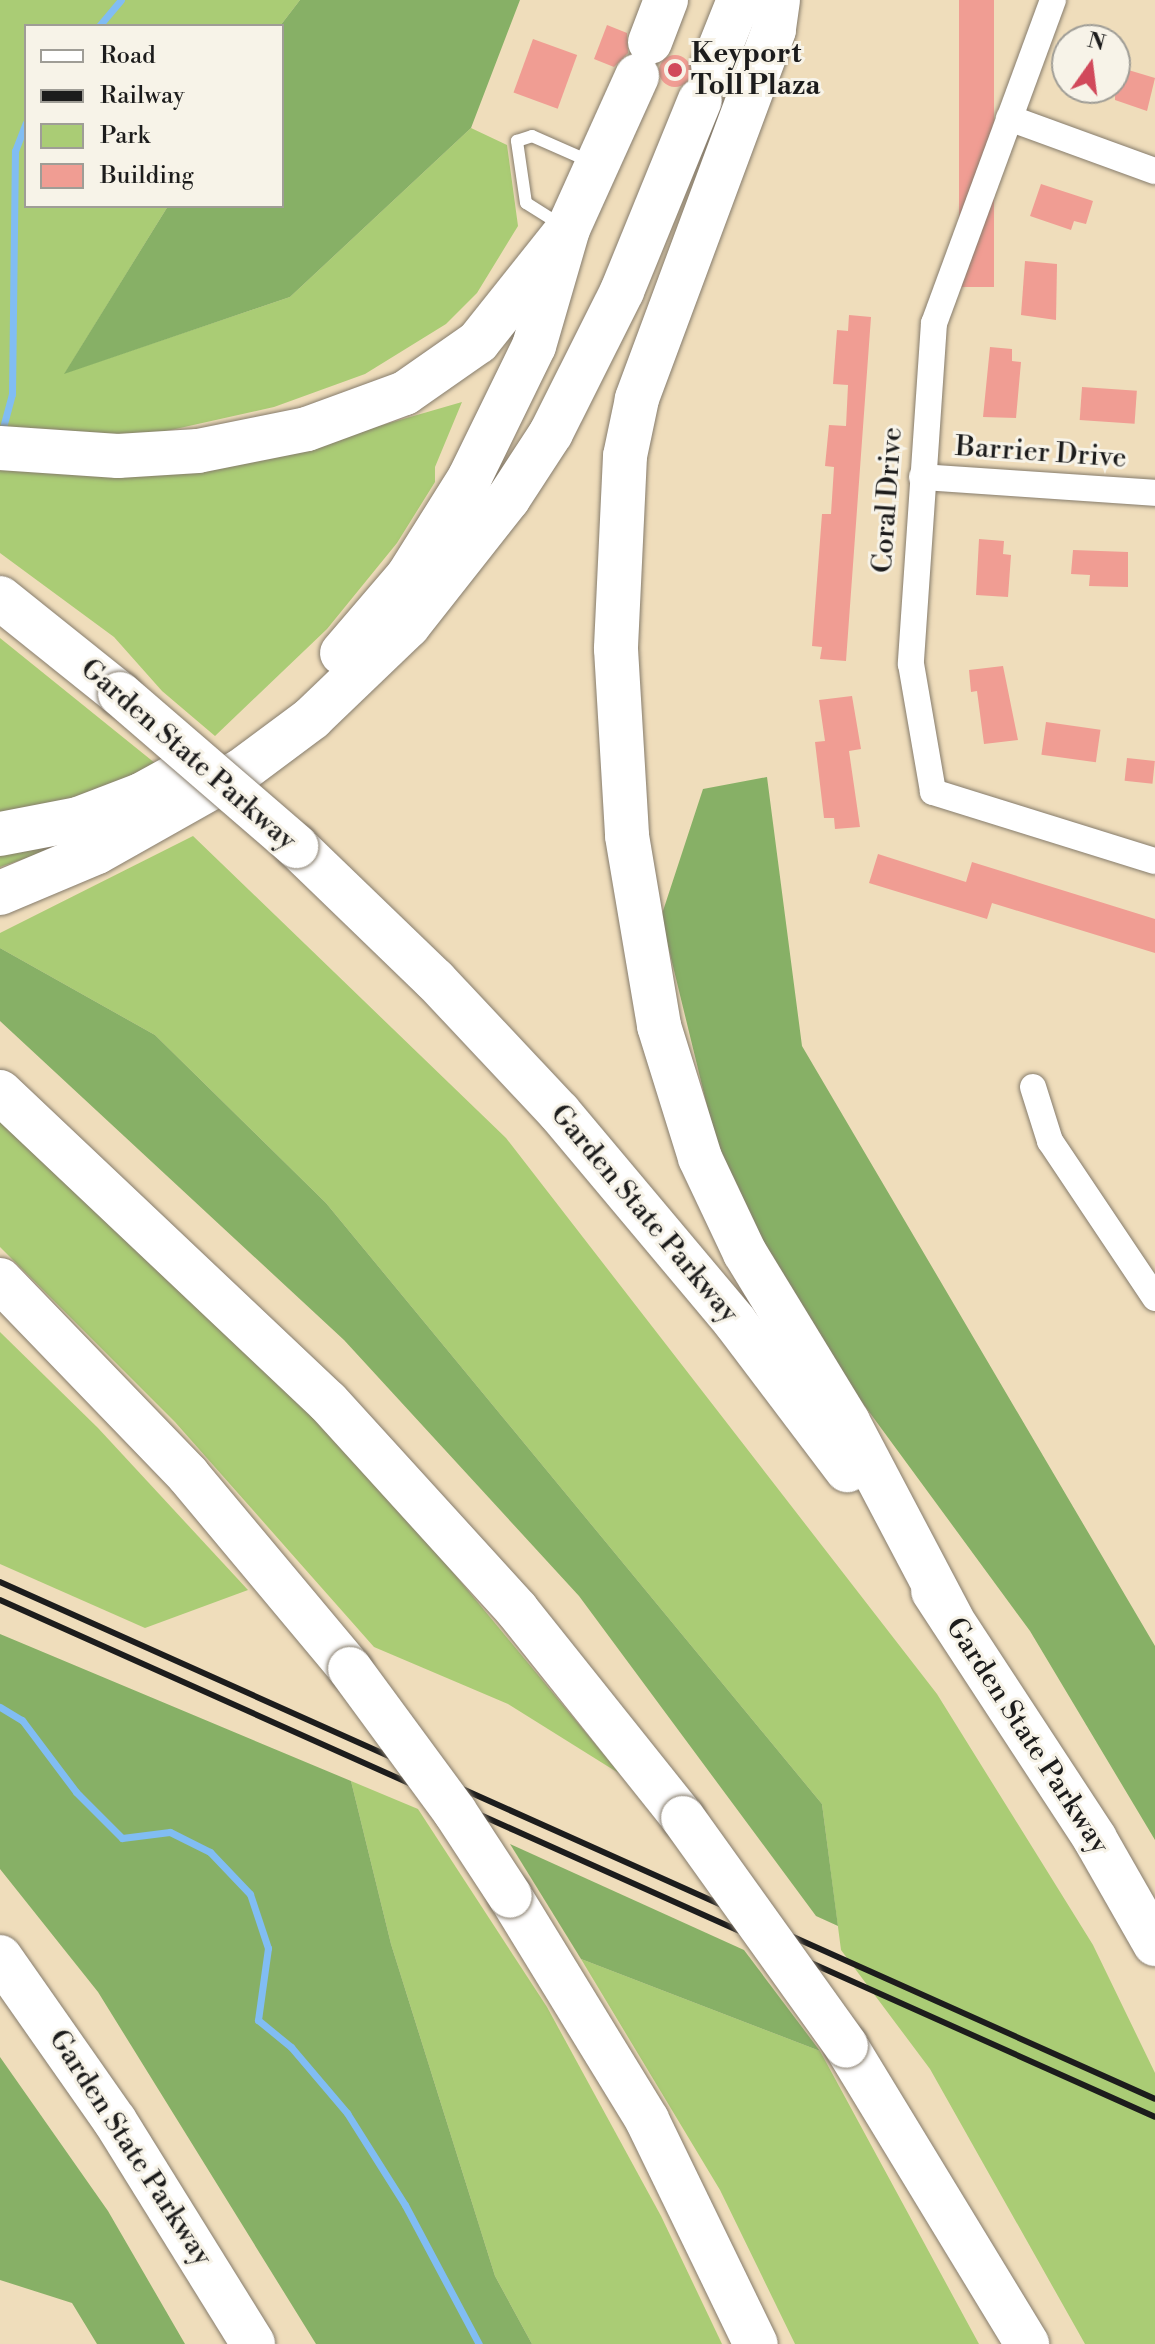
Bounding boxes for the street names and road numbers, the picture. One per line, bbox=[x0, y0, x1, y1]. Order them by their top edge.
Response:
street label: Coral Drive bbox=[866, 426, 910, 574]
street label: Barrier Drive bbox=[954, 430, 1128, 476]
street label: Garden State Parkway bbox=[73, 652, 303, 858]
street label: Garden State Parkway bbox=[543, 1098, 745, 1330]
street label: Garden State Parkway bbox=[938, 1612, 1116, 1860]
street label: Garden State Parkway bbox=[41, 2024, 219, 2272]

